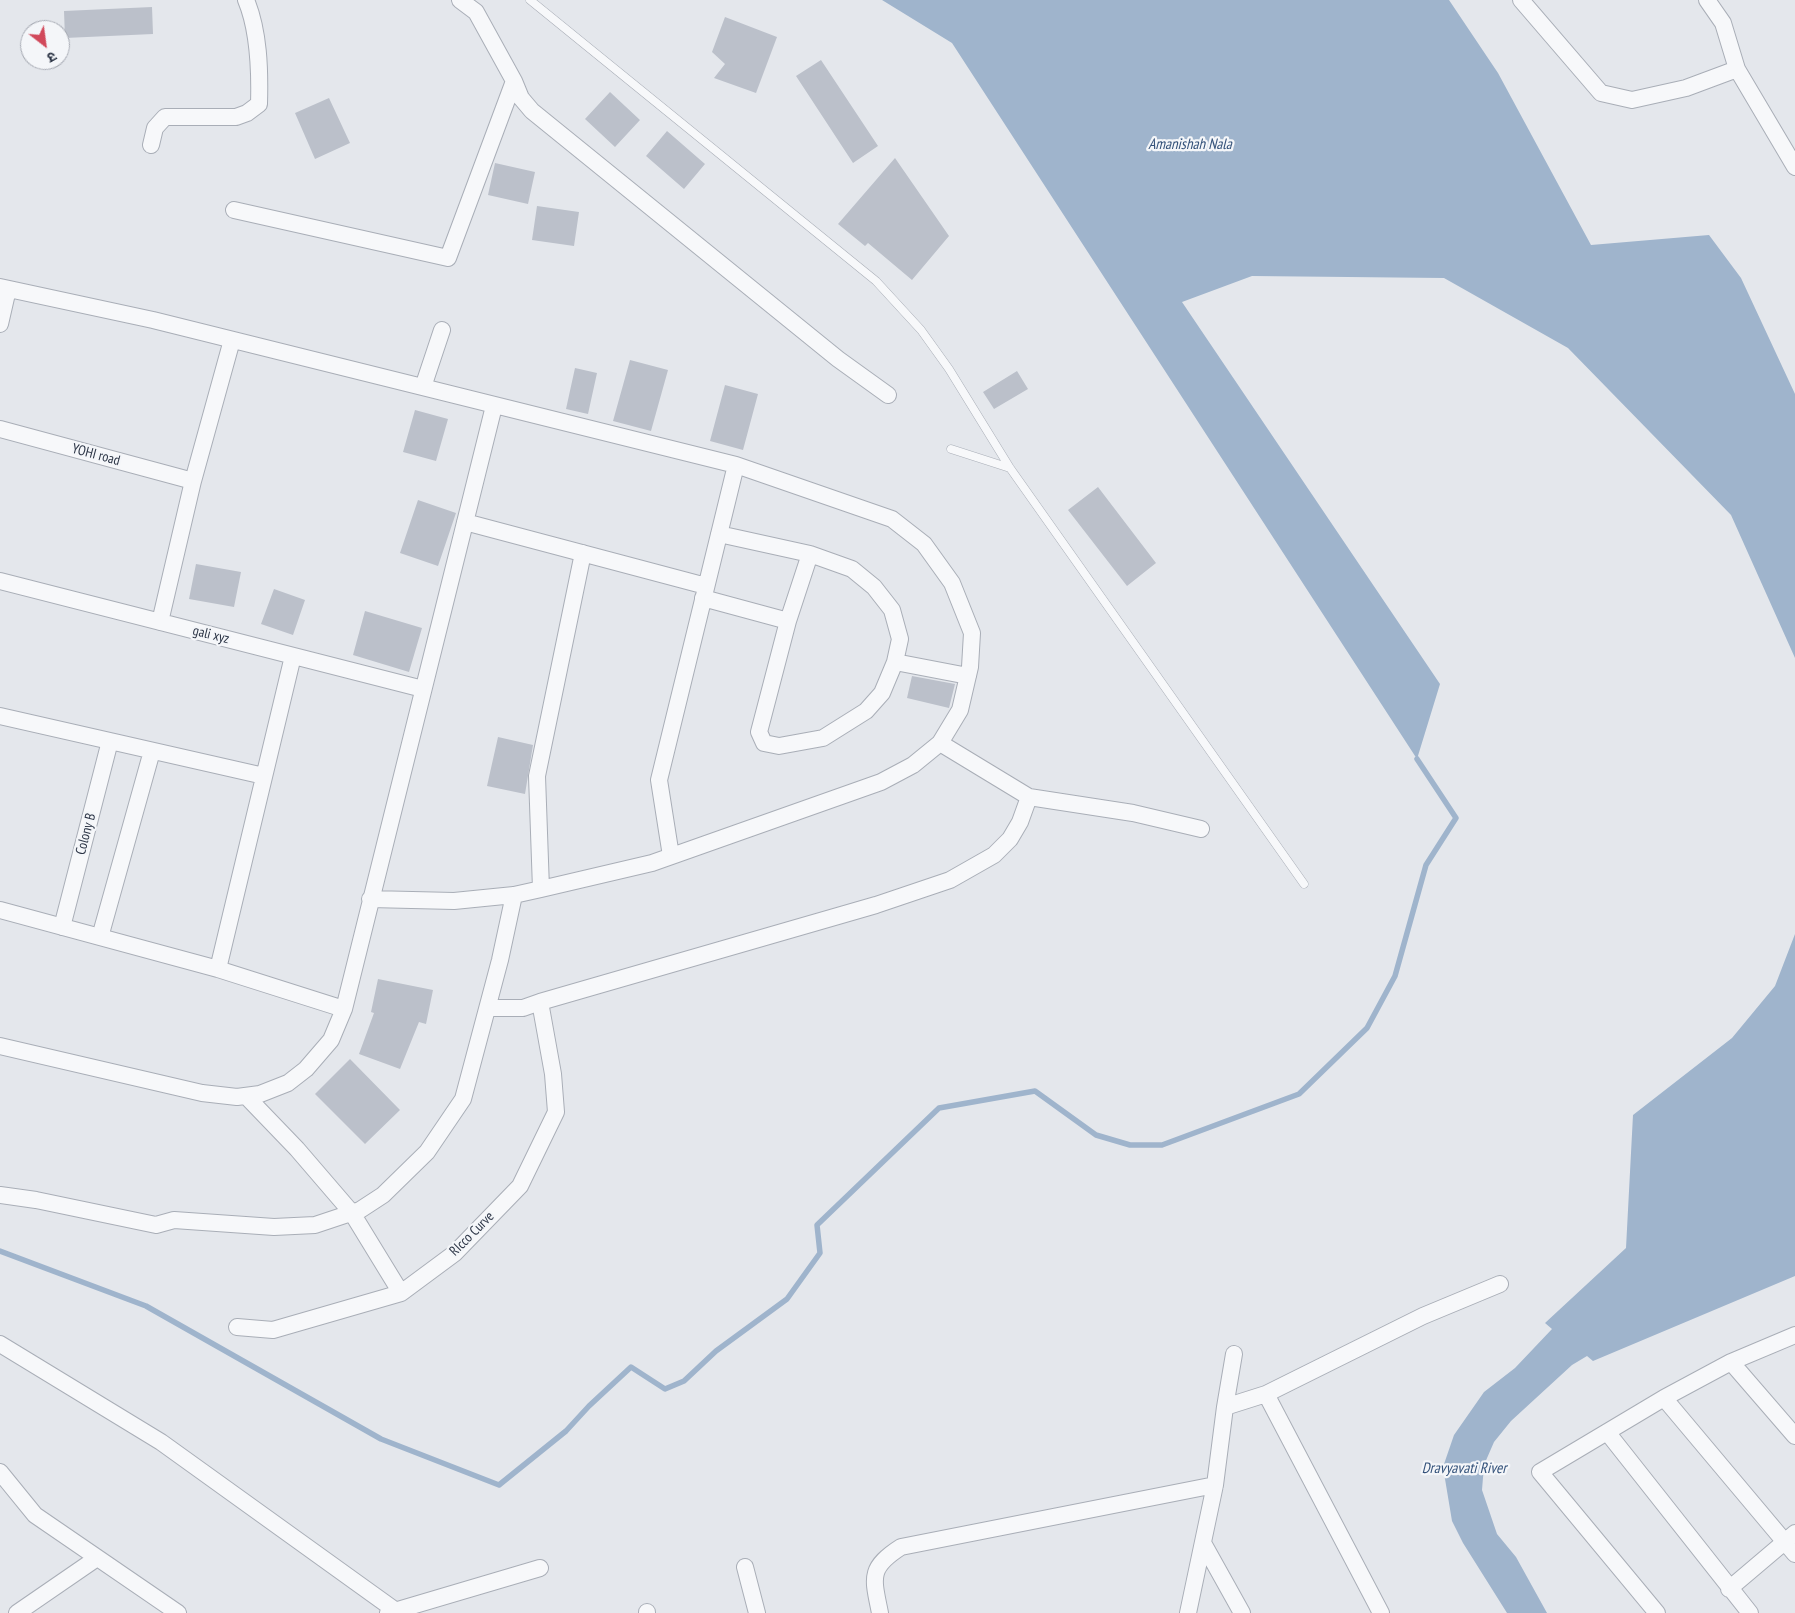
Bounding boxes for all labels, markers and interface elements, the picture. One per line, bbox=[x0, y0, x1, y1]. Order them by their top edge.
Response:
north arrow bbox=[20, 20, 70, 70]
text: उ bbox=[44, 47, 60, 67]
water label: Amanishah Nala bbox=[1148, 136, 1232, 154]
street label: YOHI road bbox=[70, 441, 122, 469]
street label: gali xyz bbox=[191, 622, 231, 648]
street label: Colony B bbox=[72, 811, 100, 857]
street label: RIcco Curve bbox=[446, 1208, 498, 1260]
water label: Dravyavati River bbox=[1422, 1460, 1506, 1478]

